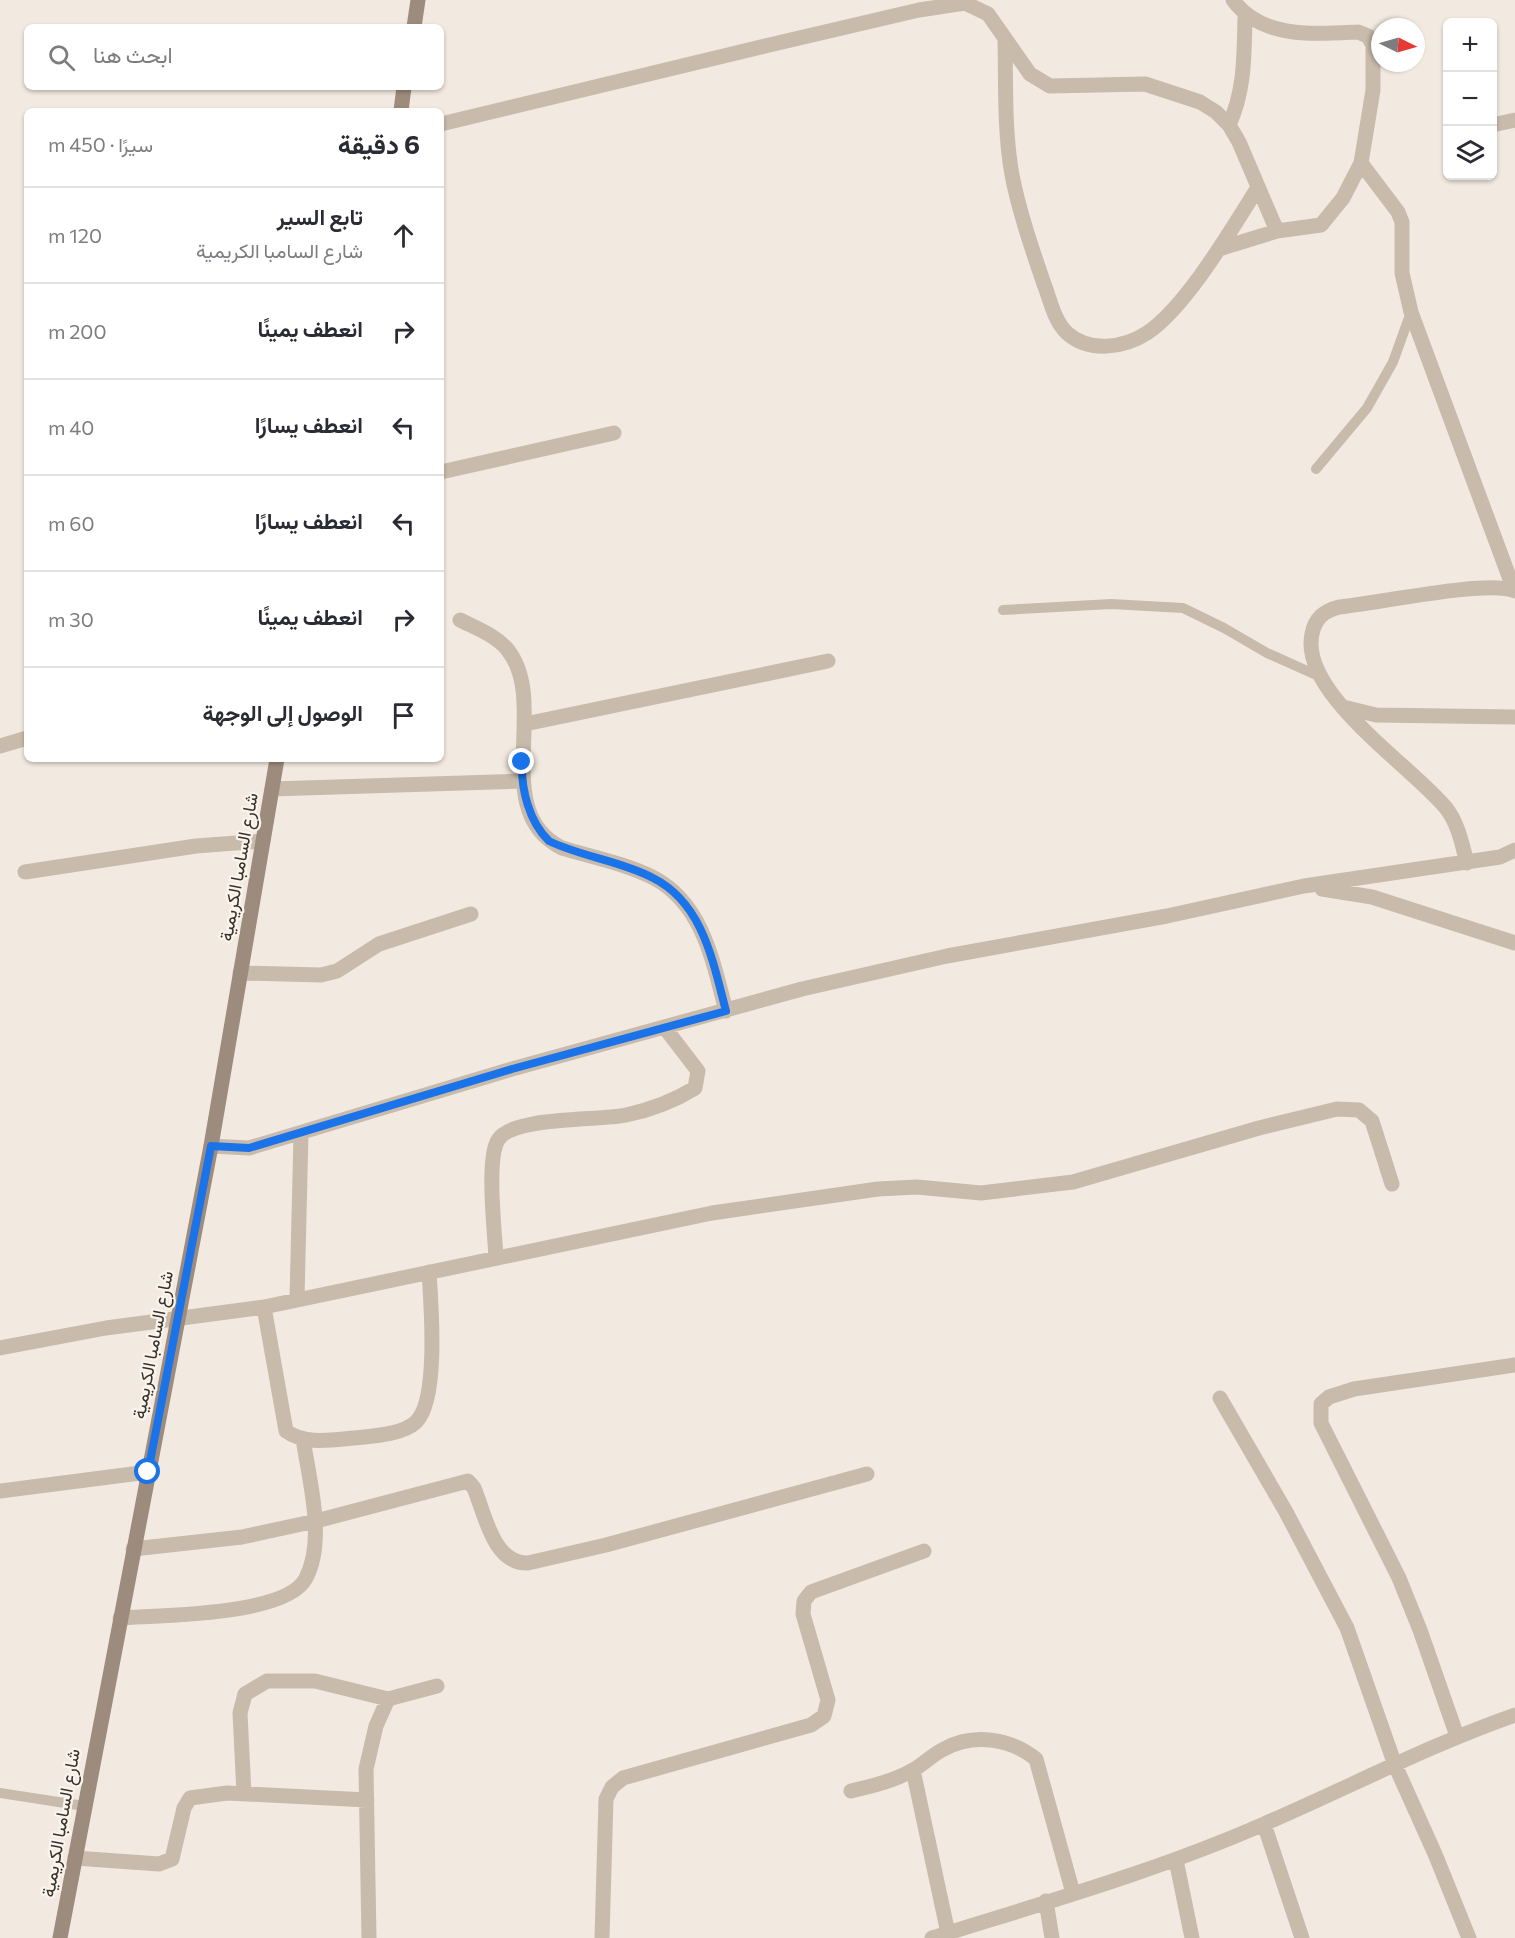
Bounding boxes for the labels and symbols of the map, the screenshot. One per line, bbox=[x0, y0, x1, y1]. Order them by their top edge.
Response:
north arrow bbox=[1371, 18, 1425, 72]
route end bbox=[508, 748, 534, 774]
street label: شارع السامبا الكريمية bbox=[214, 791, 264, 943]
street label: شارع السامبا الكريمية bbox=[127, 1269, 179, 1421]
route start bbox=[134, 1458, 160, 1484]
street label: شارع السامبا الكريمية bbox=[36, 1747, 86, 1899]

